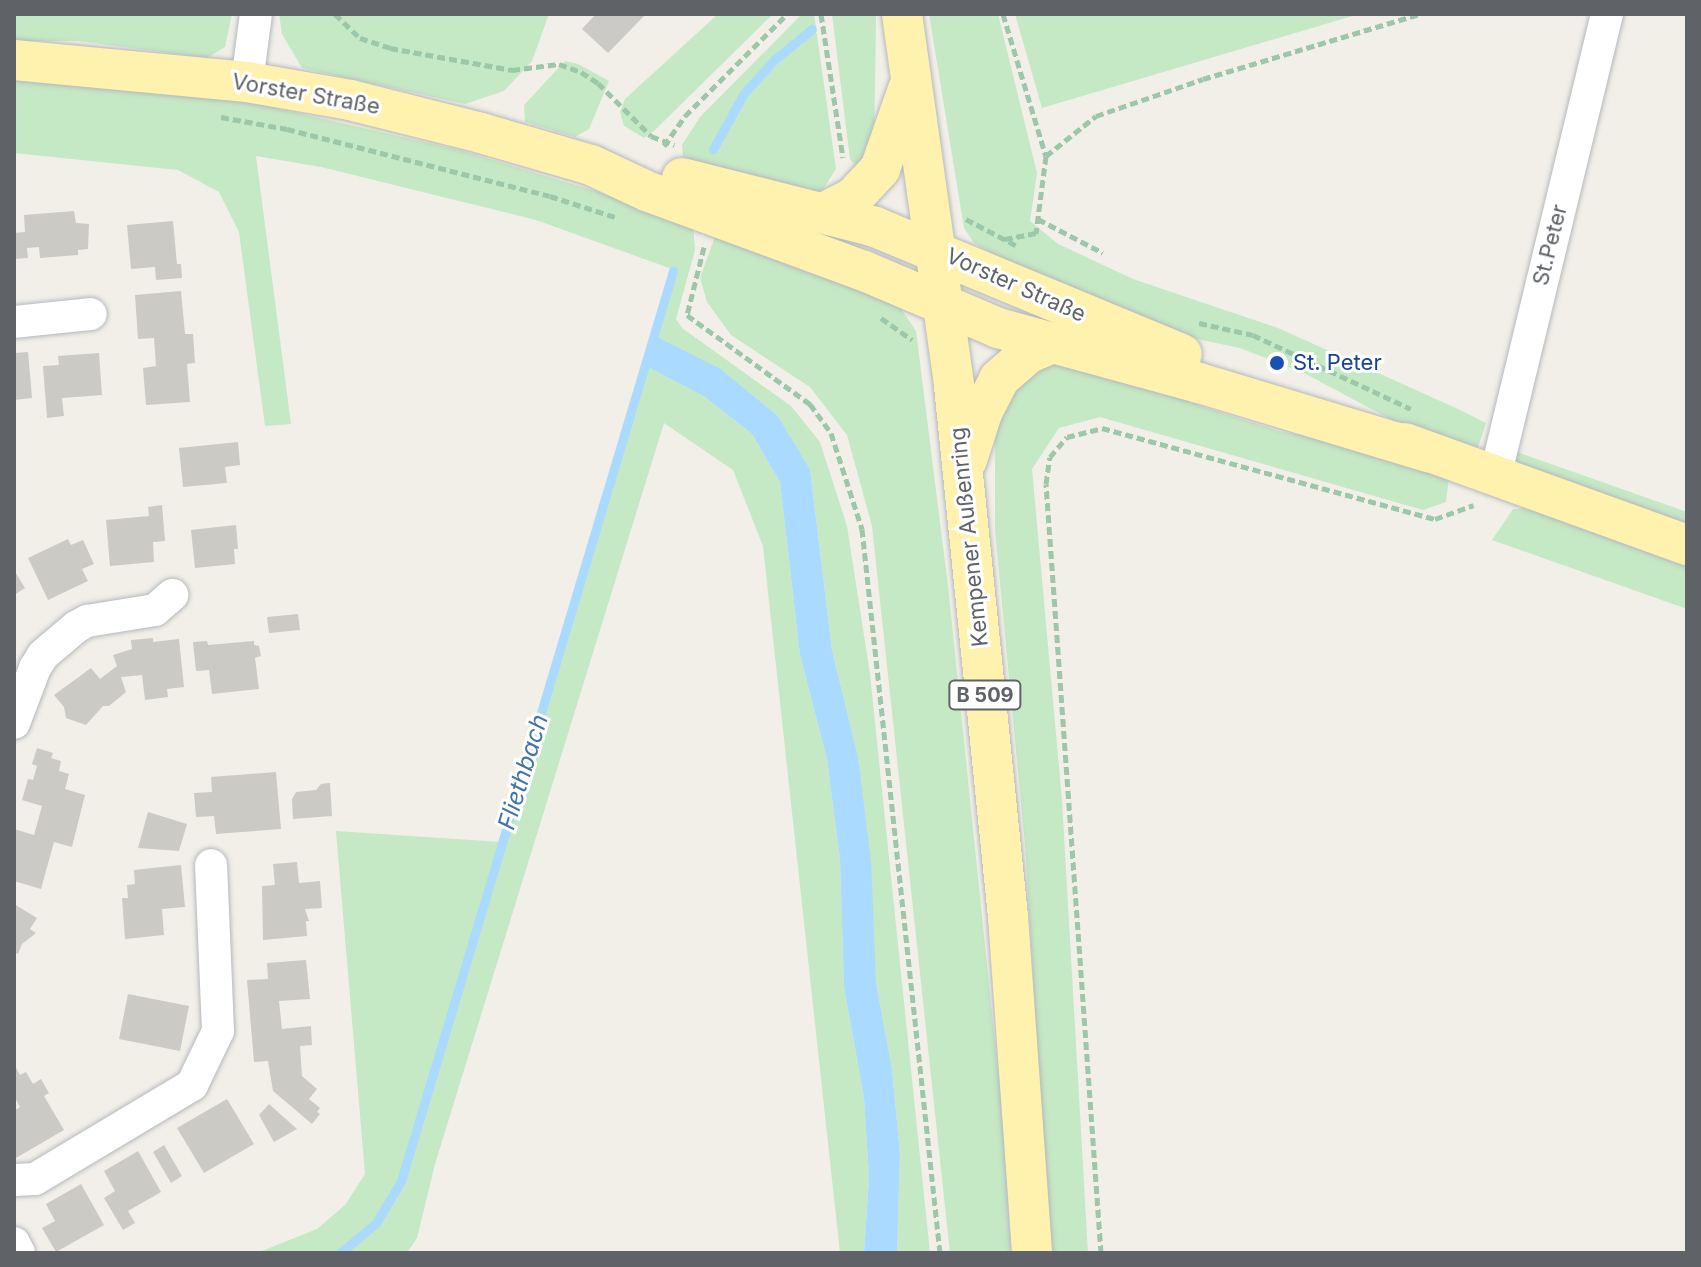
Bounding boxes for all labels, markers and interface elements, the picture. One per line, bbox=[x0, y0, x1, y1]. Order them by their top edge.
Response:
street label: Vorster Straße bbox=[230, 68, 382, 120]
street label: St.Peter bbox=[1527, 202, 1573, 288]
street label: Vorster Straße bbox=[942, 242, 1090, 328]
place label: St. Peter bbox=[1293, 350, 1382, 376]
marker: St. Peter bbox=[1268, 354, 1286, 372]
street label: Kempener Außenring bbox=[944, 426, 994, 648]
road number: B 509 bbox=[947, 679, 1023, 711]
water label: Fliethbach bbox=[492, 711, 554, 833]

